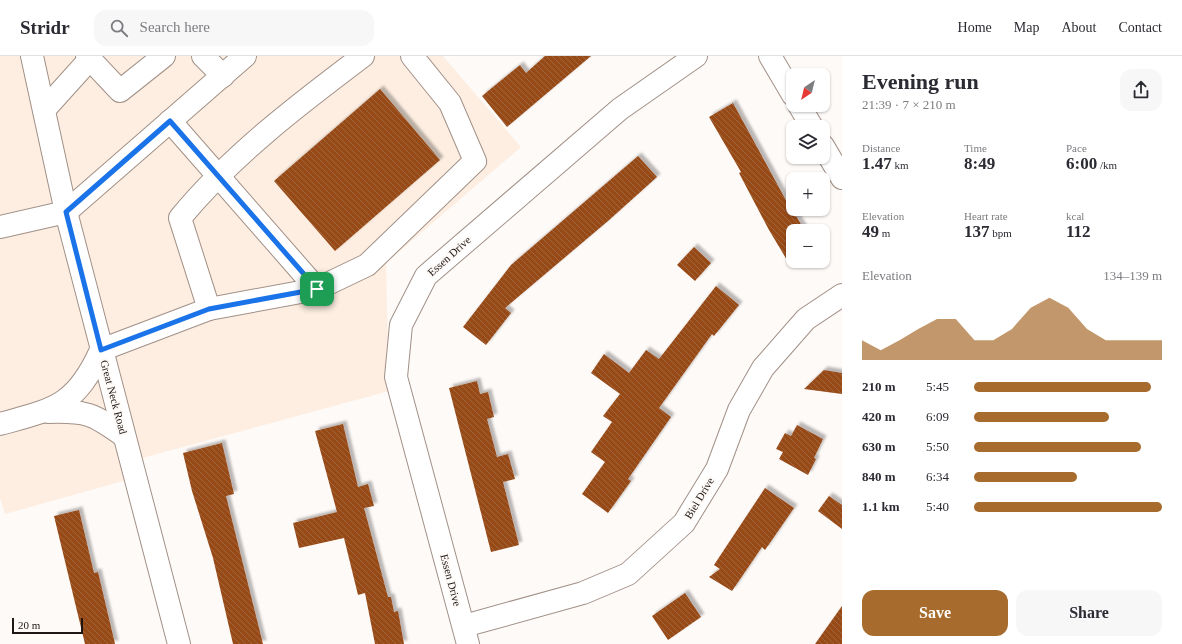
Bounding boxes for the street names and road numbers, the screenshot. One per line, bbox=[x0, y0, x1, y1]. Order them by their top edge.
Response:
street label: Essen Drive bbox=[425, 234, 473, 278]
street label: Great Neck Road bbox=[98, 359, 130, 436]
street label: Biel Drive bbox=[682, 475, 716, 521]
street label: Essen Drive bbox=[438, 553, 464, 607]

